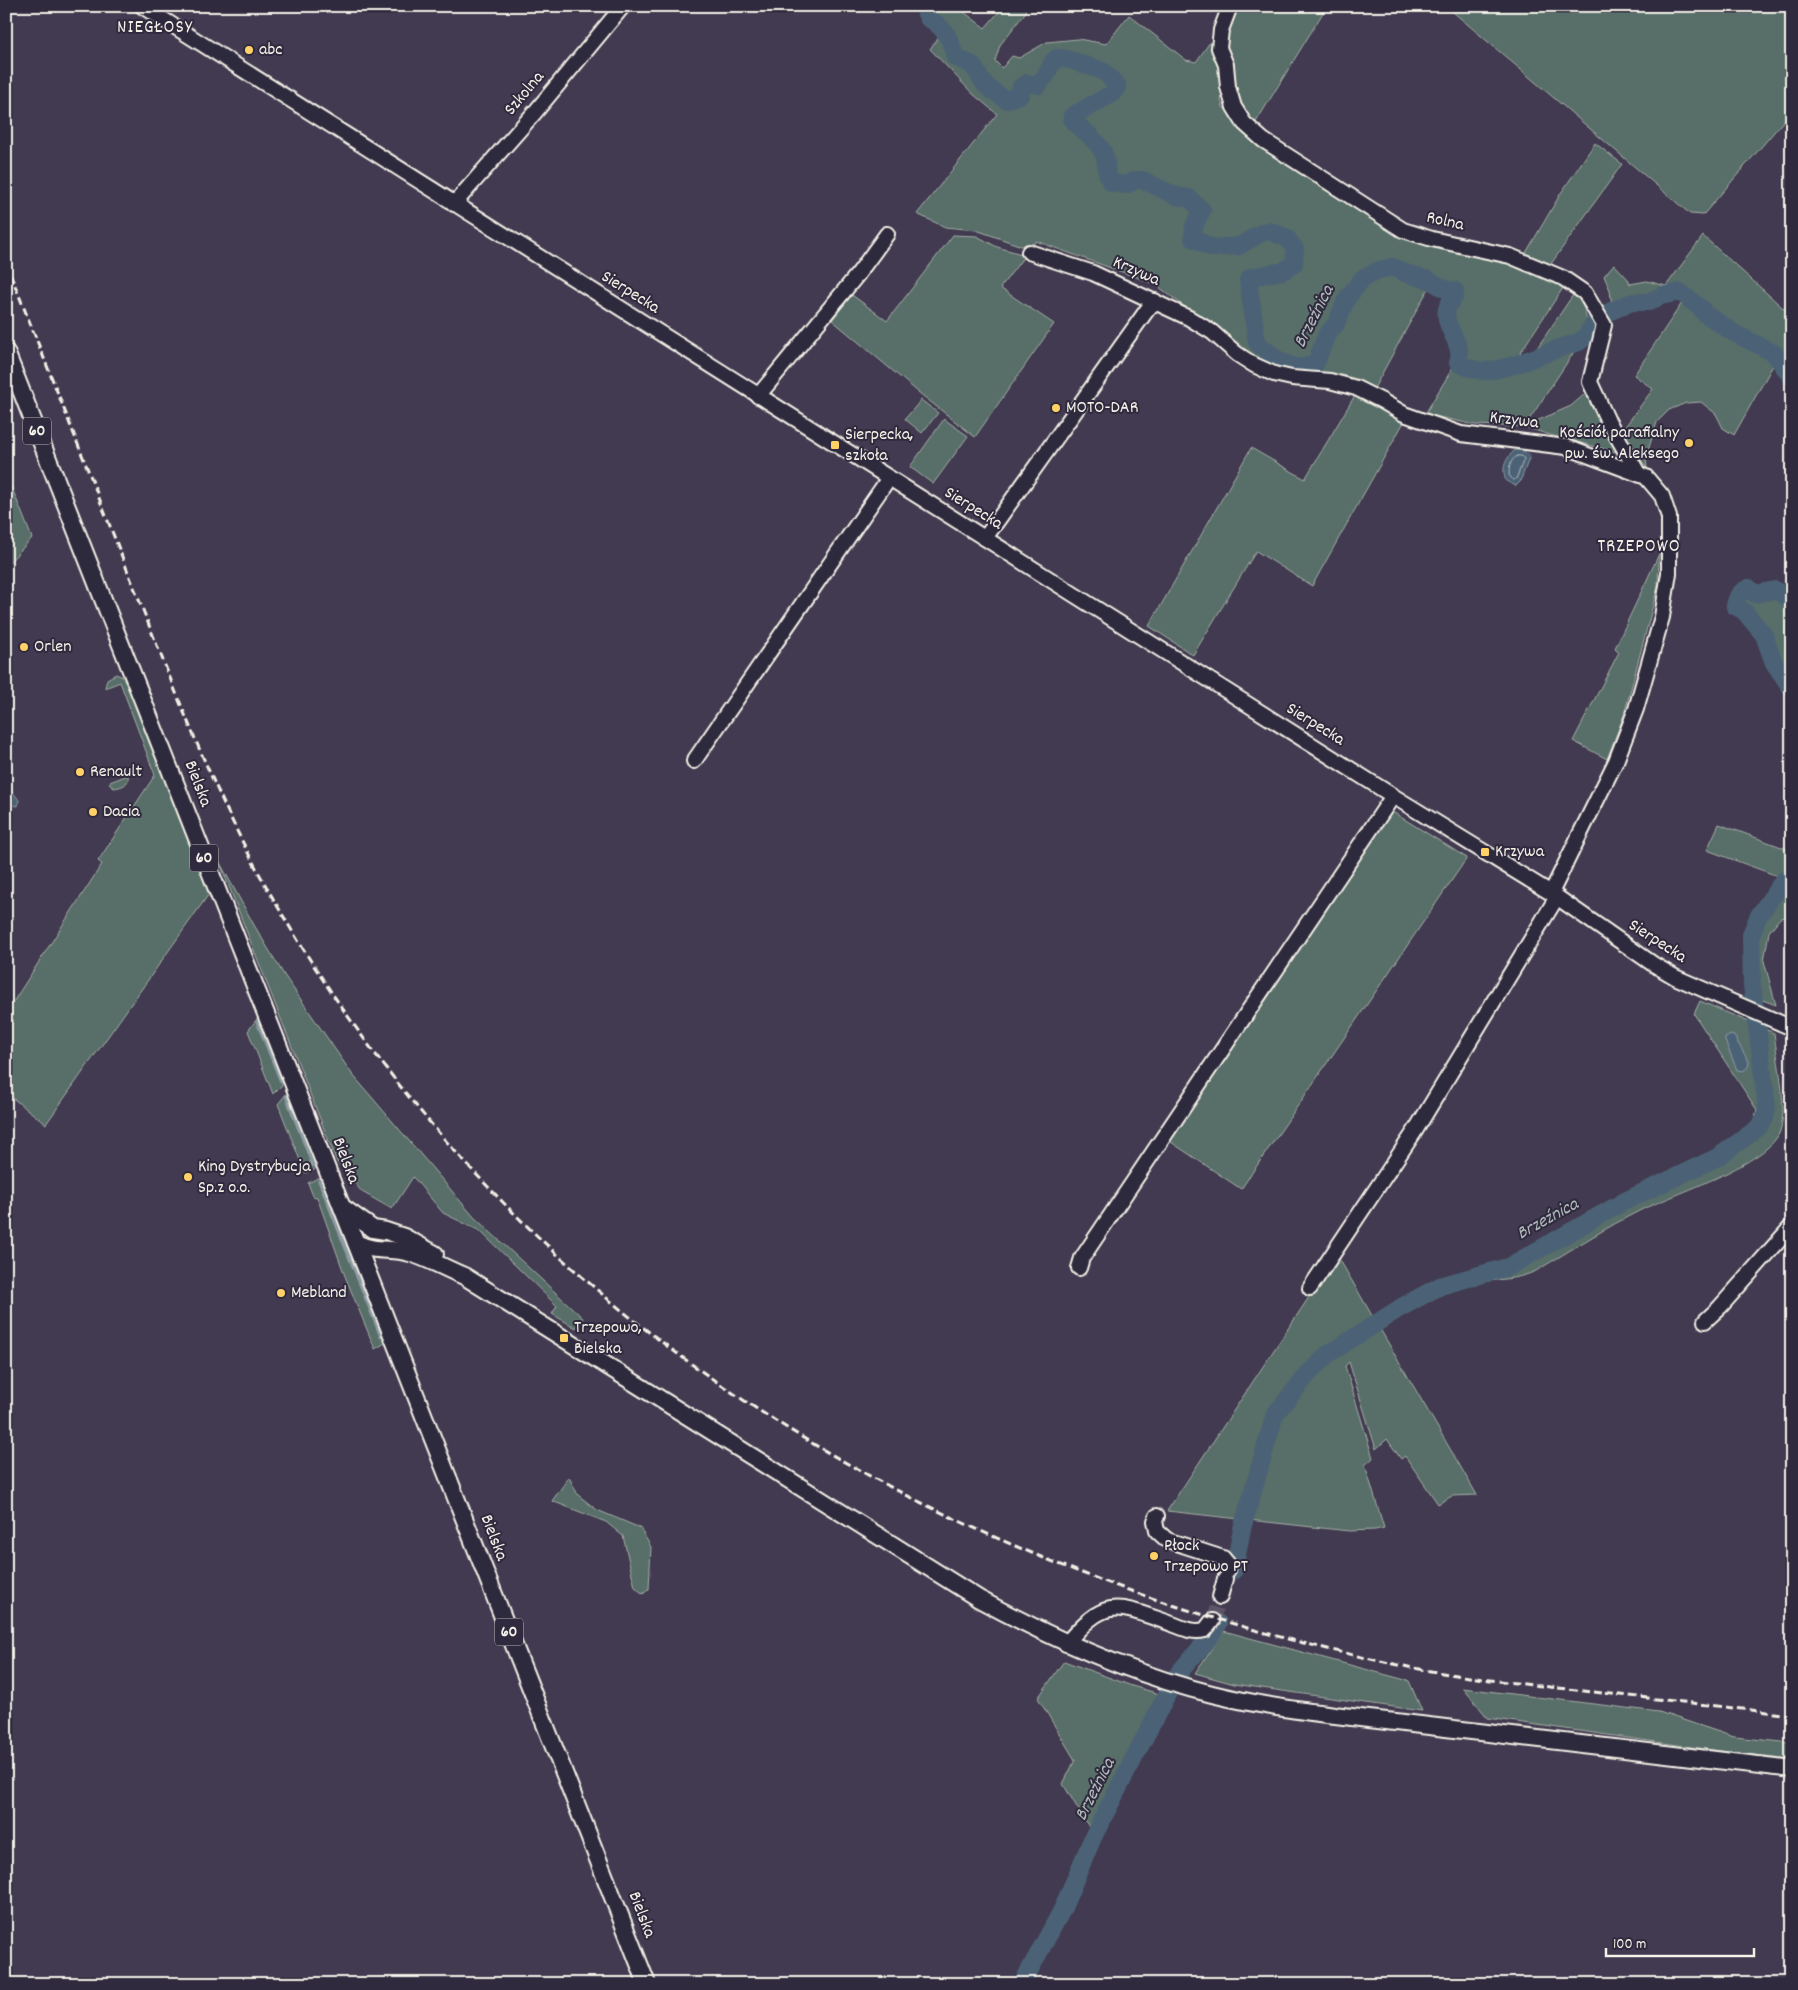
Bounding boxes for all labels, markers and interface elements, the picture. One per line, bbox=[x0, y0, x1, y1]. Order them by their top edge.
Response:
district label: NIEGŁOSY bbox=[117, 15, 193, 42]
place label: abc bbox=[259, 38, 282, 63]
marker: abc bbox=[243, 44, 255, 56]
street label: Szkolna bbox=[499, 66, 551, 122]
street label: Rolna bbox=[1424, 206, 1467, 239]
street label: Krzywa bbox=[1108, 251, 1164, 294]
street label: Sierpecka bbox=[596, 265, 665, 321]
water label: Brzeźnica bbox=[1288, 280, 1343, 353]
place label: MOTO-DAR bbox=[1066, 396, 1138, 421]
marker: MOTO-DAR bbox=[1050, 402, 1062, 414]
street label: Krzywa bbox=[1488, 406, 1540, 436]
road number: 60 bbox=[23, 418, 51, 444]
place label: Kościół parafialny pw. św. Aleksego bbox=[1559, 421, 1680, 467]
place label: Sierpecka, szkoła bbox=[845, 423, 914, 469]
marker: Kościół parafialny pw. św. Aleksego bbox=[1683, 437, 1695, 449]
marker: Sierpecka, szkoła bbox=[829, 439, 841, 451]
street label: Sierpecka bbox=[939, 481, 1008, 537]
district label: TRZEPOWO bbox=[1597, 534, 1681, 561]
place label: Orlen bbox=[34, 635, 72, 660]
marker: Orlen bbox=[18, 641, 30, 653]
street label: Sierpecka bbox=[1281, 697, 1350, 753]
street label: Bielska bbox=[177, 757, 217, 811]
place label: Renault bbox=[90, 760, 142, 785]
marker: Renault bbox=[74, 766, 86, 778]
place label: Dacia bbox=[103, 800, 140, 825]
marker: Dacia bbox=[87, 806, 99, 818]
place label: Krzywa bbox=[1495, 840, 1545, 865]
road number: 60 bbox=[190, 844, 218, 871]
marker: Krzywa bbox=[1479, 846, 1491, 858]
street label: Sierpecka bbox=[1623, 914, 1692, 971]
street label: Bielska bbox=[325, 1134, 365, 1188]
place label: King Dystrybucja Sp.z o.o. bbox=[198, 1155, 311, 1201]
marker: King Dystrybucja Sp.z o.o. bbox=[182, 1171, 194, 1183]
water label: Brzeźnica bbox=[1512, 1191, 1585, 1248]
place label: Mebland bbox=[291, 1281, 347, 1306]
marker: Mebland bbox=[275, 1287, 287, 1299]
place label: Trzepowo, Bielska bbox=[574, 1316, 642, 1362]
marker: Trzepowo, Bielska bbox=[558, 1332, 570, 1344]
street label: Bielska bbox=[473, 1511, 513, 1565]
place label: Płock Trzepowo PT bbox=[1164, 1534, 1248, 1580]
marker: Płock Trzepowo PT bbox=[1148, 1550, 1160, 1562]
road number: 60 bbox=[495, 1618, 523, 1645]
water label: Brzeźnica bbox=[1069, 1753, 1124, 1826]
street label: Bielska bbox=[621, 1888, 661, 1942]
scale bar bbox=[1606, 1925, 1753, 1957]
text: 100 m bbox=[1613, 1934, 1646, 1956]

